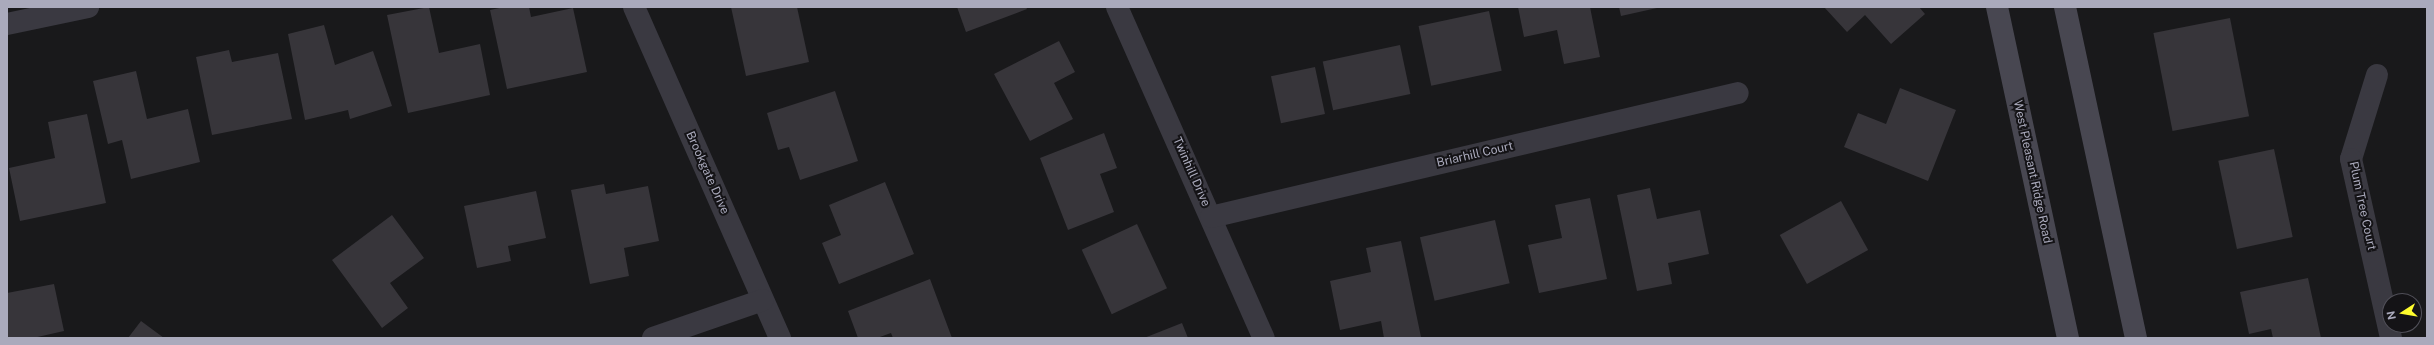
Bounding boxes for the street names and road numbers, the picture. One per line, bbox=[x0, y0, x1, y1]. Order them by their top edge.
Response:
street label: West Pleasant Ridge Road bbox=[2010, 99, 2054, 245]
street label: Brookgate Drive bbox=[682, 129, 732, 217]
street label: Twinhill Drive bbox=[1169, 135, 1213, 209]
street label: Briarhill Court bbox=[1435, 139, 1515, 171]
street label: Plum Tree Court bbox=[2346, 160, 2378, 252]

